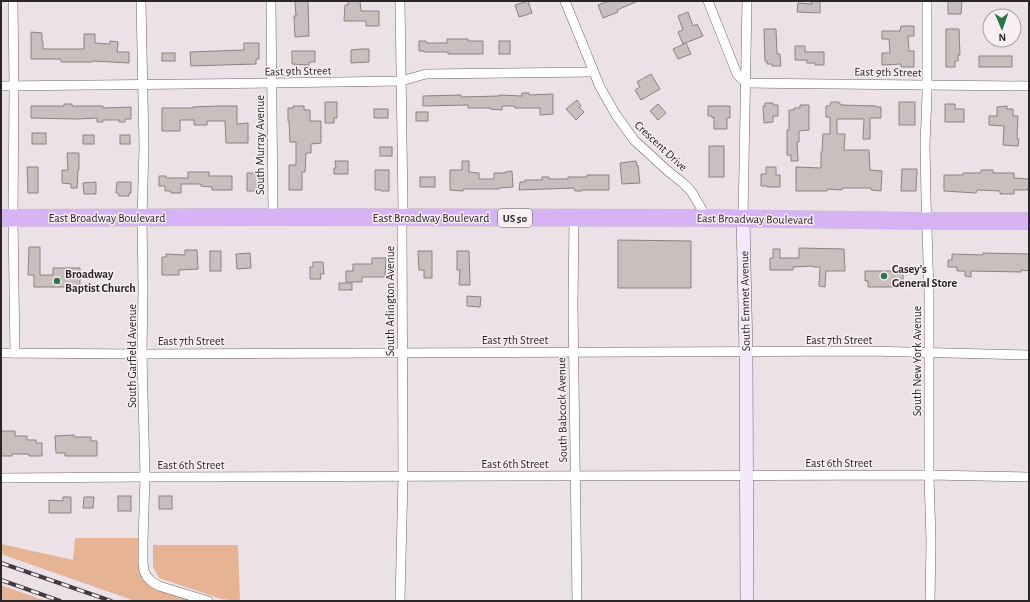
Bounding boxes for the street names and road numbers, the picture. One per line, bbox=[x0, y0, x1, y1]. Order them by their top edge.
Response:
street label: East 9th Street bbox=[264, 64, 332, 78]
street label: East 9th Street bbox=[854, 65, 922, 79]
street label: South Murray Avenue bbox=[254, 95, 267, 195]
street label: Crescent Drive bbox=[632, 119, 690, 173]
road number: US 50 bbox=[498, 209, 532, 227]
street label: East Broadway Boulevard bbox=[49, 212, 165, 225]
street label: East Broadway Boulevard bbox=[373, 212, 489, 225]
street label: East Broadway Boulevard bbox=[697, 212, 813, 227]
street label: South Arlington Avenue bbox=[384, 246, 396, 356]
street label: South Emmet Avenue bbox=[738, 251, 752, 351]
street label: South Garfield Avenue bbox=[126, 304, 138, 408]
street label: South New York Avenue bbox=[911, 306, 923, 416]
street label: East 7th Street bbox=[482, 334, 548, 346]
street label: East 7th Street bbox=[806, 334, 872, 346]
street label: East 7th Street bbox=[158, 335, 224, 347]
street label: South Babcock Avenue bbox=[555, 357, 569, 463]
street label: East 6th Street bbox=[805, 457, 873, 469]
street label: East 6th Street bbox=[481, 458, 549, 470]
street label: East 6th Street bbox=[157, 459, 225, 471]

